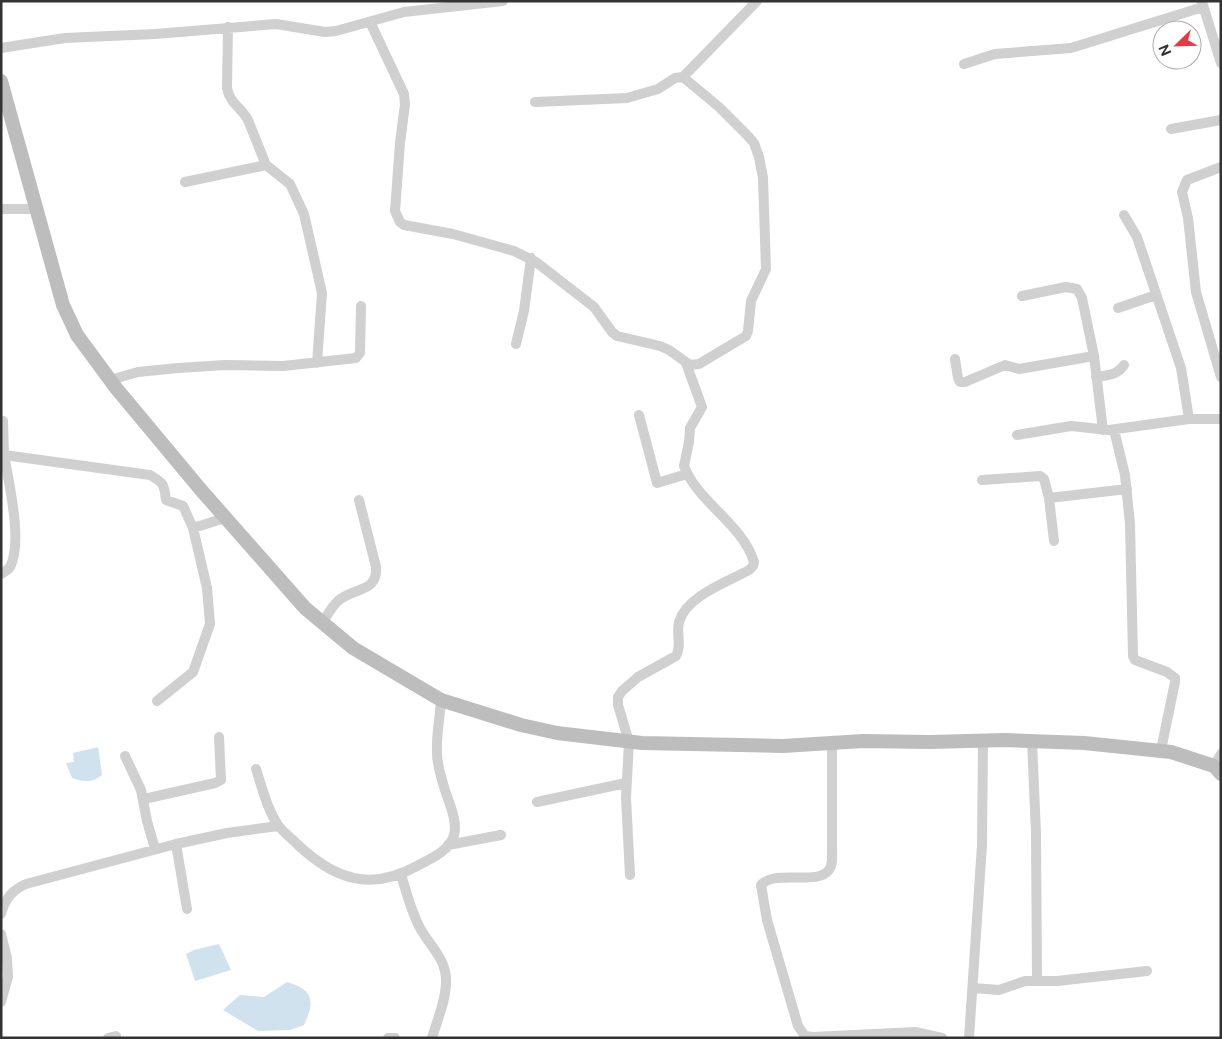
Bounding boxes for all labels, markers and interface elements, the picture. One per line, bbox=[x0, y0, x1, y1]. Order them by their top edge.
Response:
north arrow bbox=[1152, 20, 1202, 70]
text: N bbox=[1156, 42, 1175, 58]

